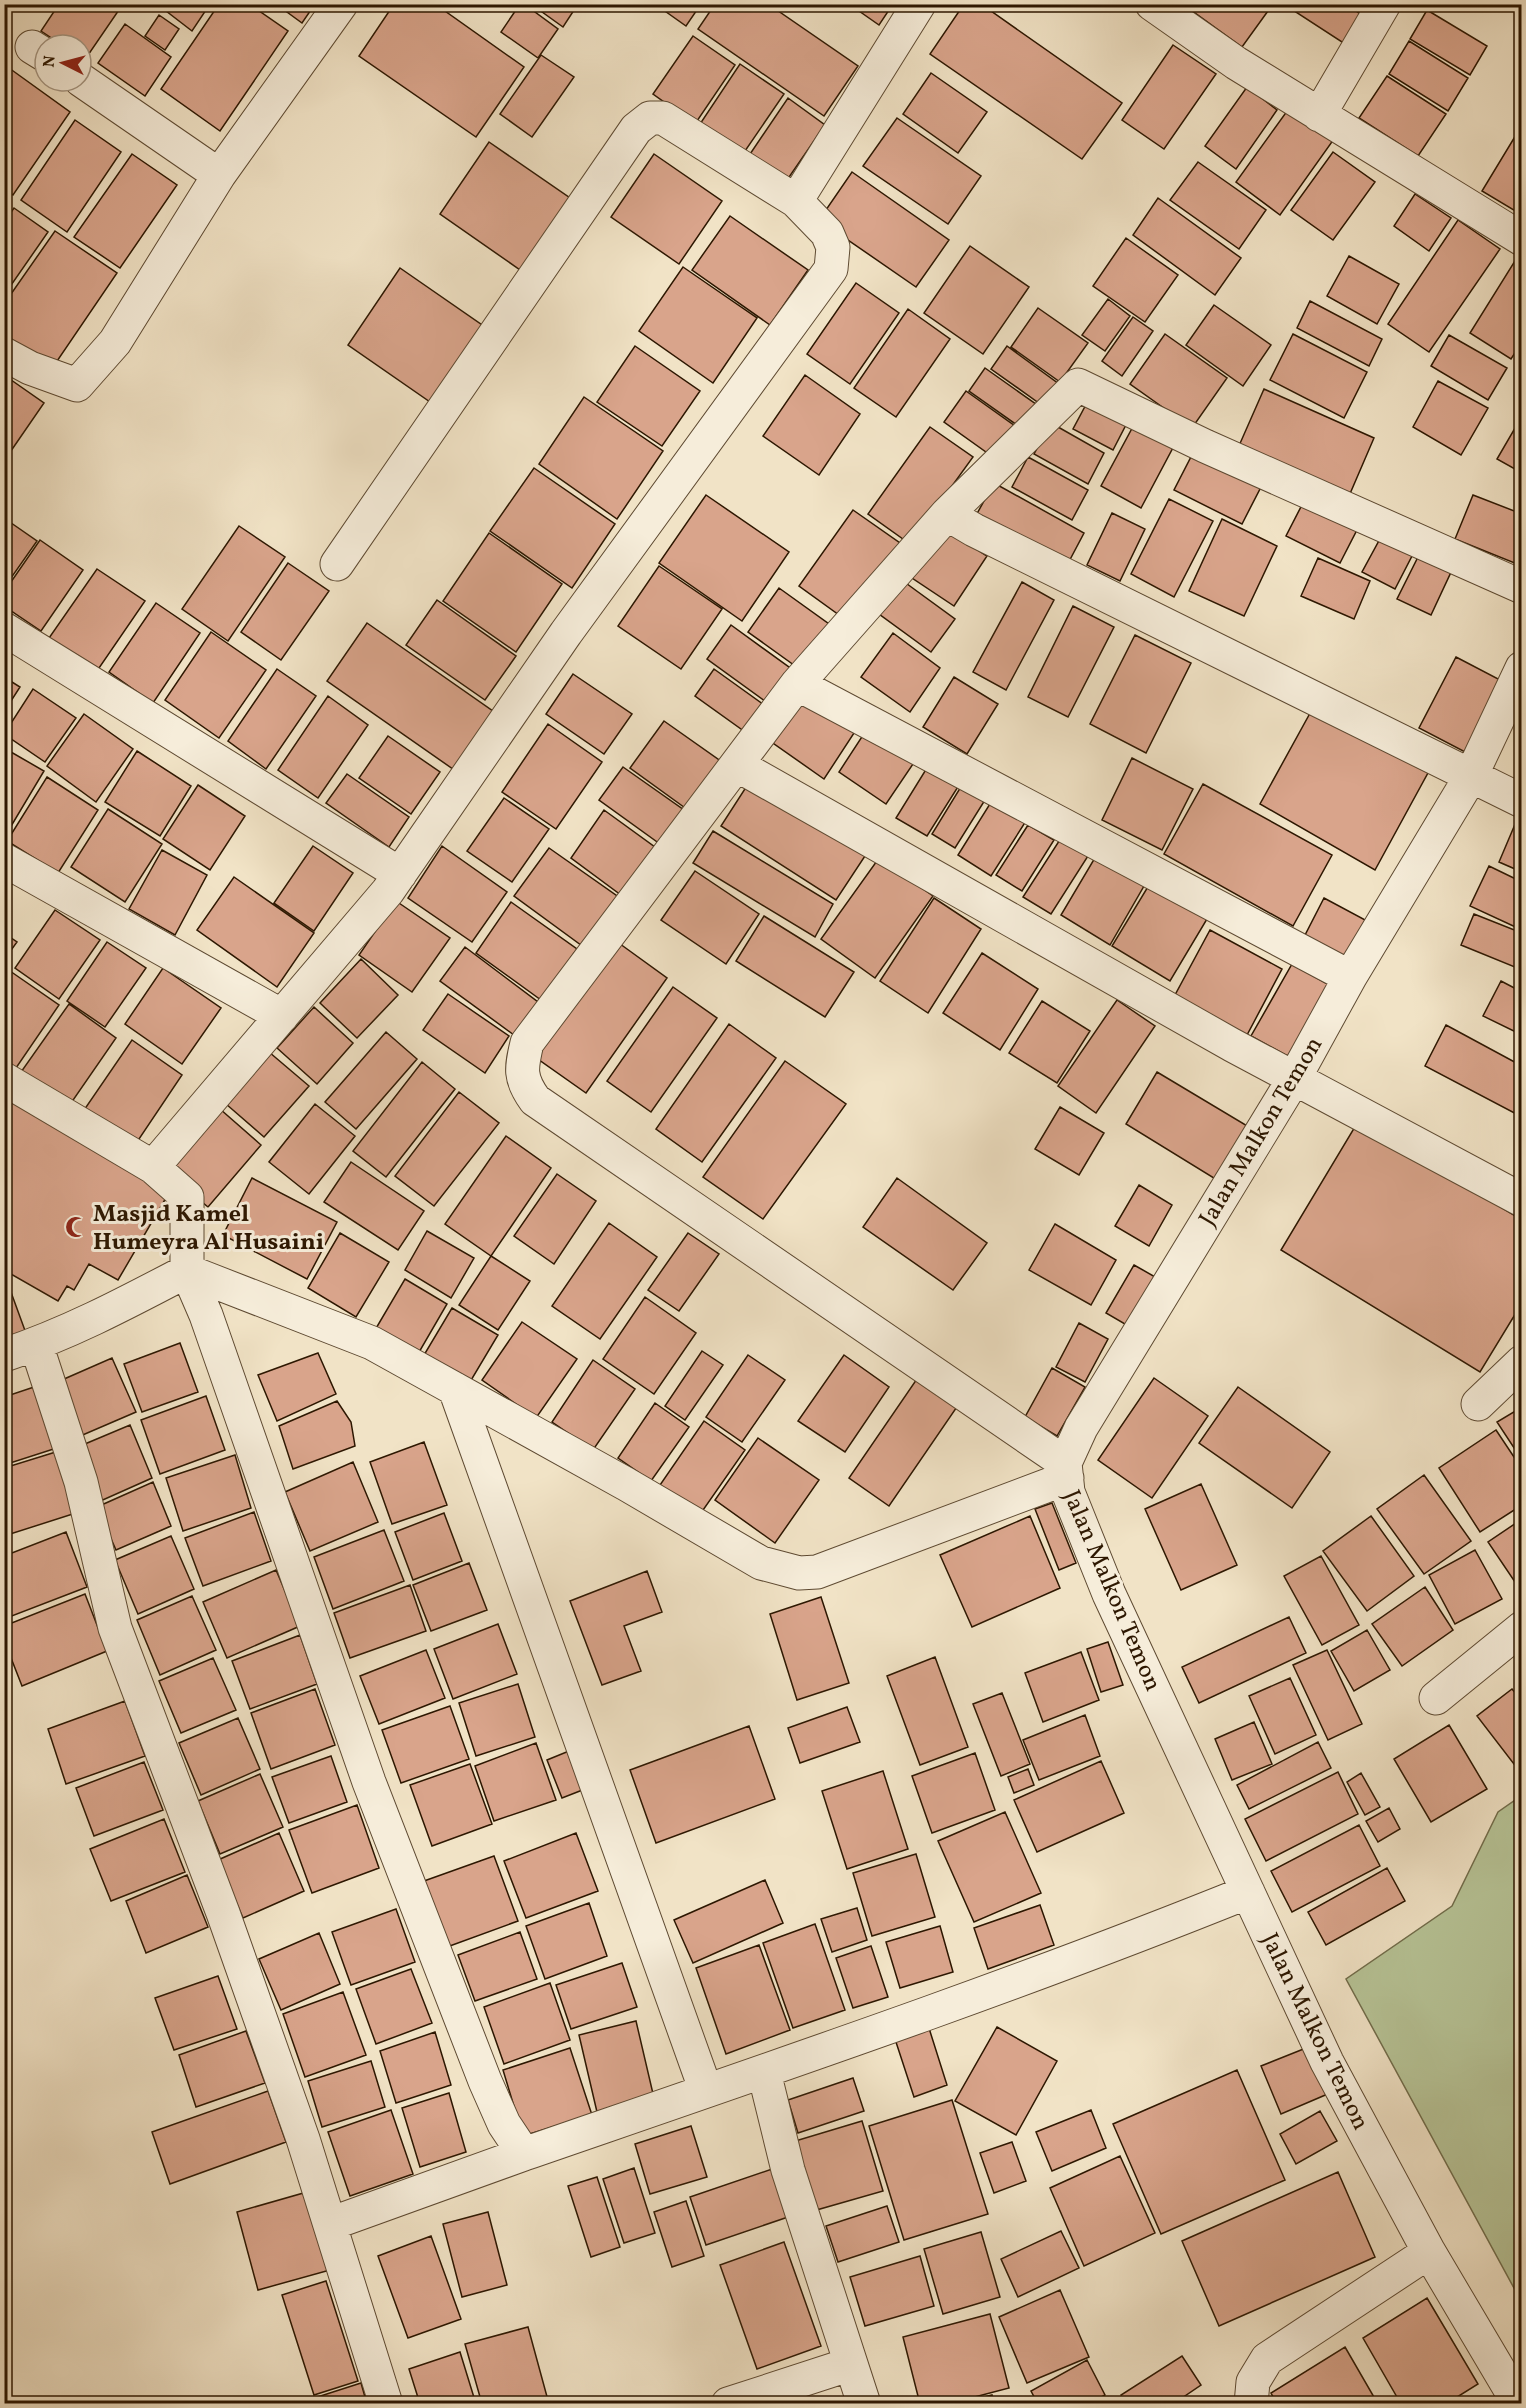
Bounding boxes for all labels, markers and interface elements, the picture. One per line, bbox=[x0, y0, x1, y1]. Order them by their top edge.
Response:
north arrow bbox=[33, 33, 93, 93]
text: N bbox=[39, 54, 62, 69]
street label: Jalan Malkon Temon bbox=[1192, 1031, 1332, 1233]
place label: Masjid Kamel Humeyra Al Husaini bbox=[93, 1198, 324, 1260]
mosque icon: Masjid Kamel Humeyra Al Husaini bbox=[64, 1215, 88, 1239]
street label: Jalan Malkon Temon bbox=[1053, 1485, 1169, 1697]
street label: Jalan Malkon Temon bbox=[1252, 1928, 1377, 2136]

